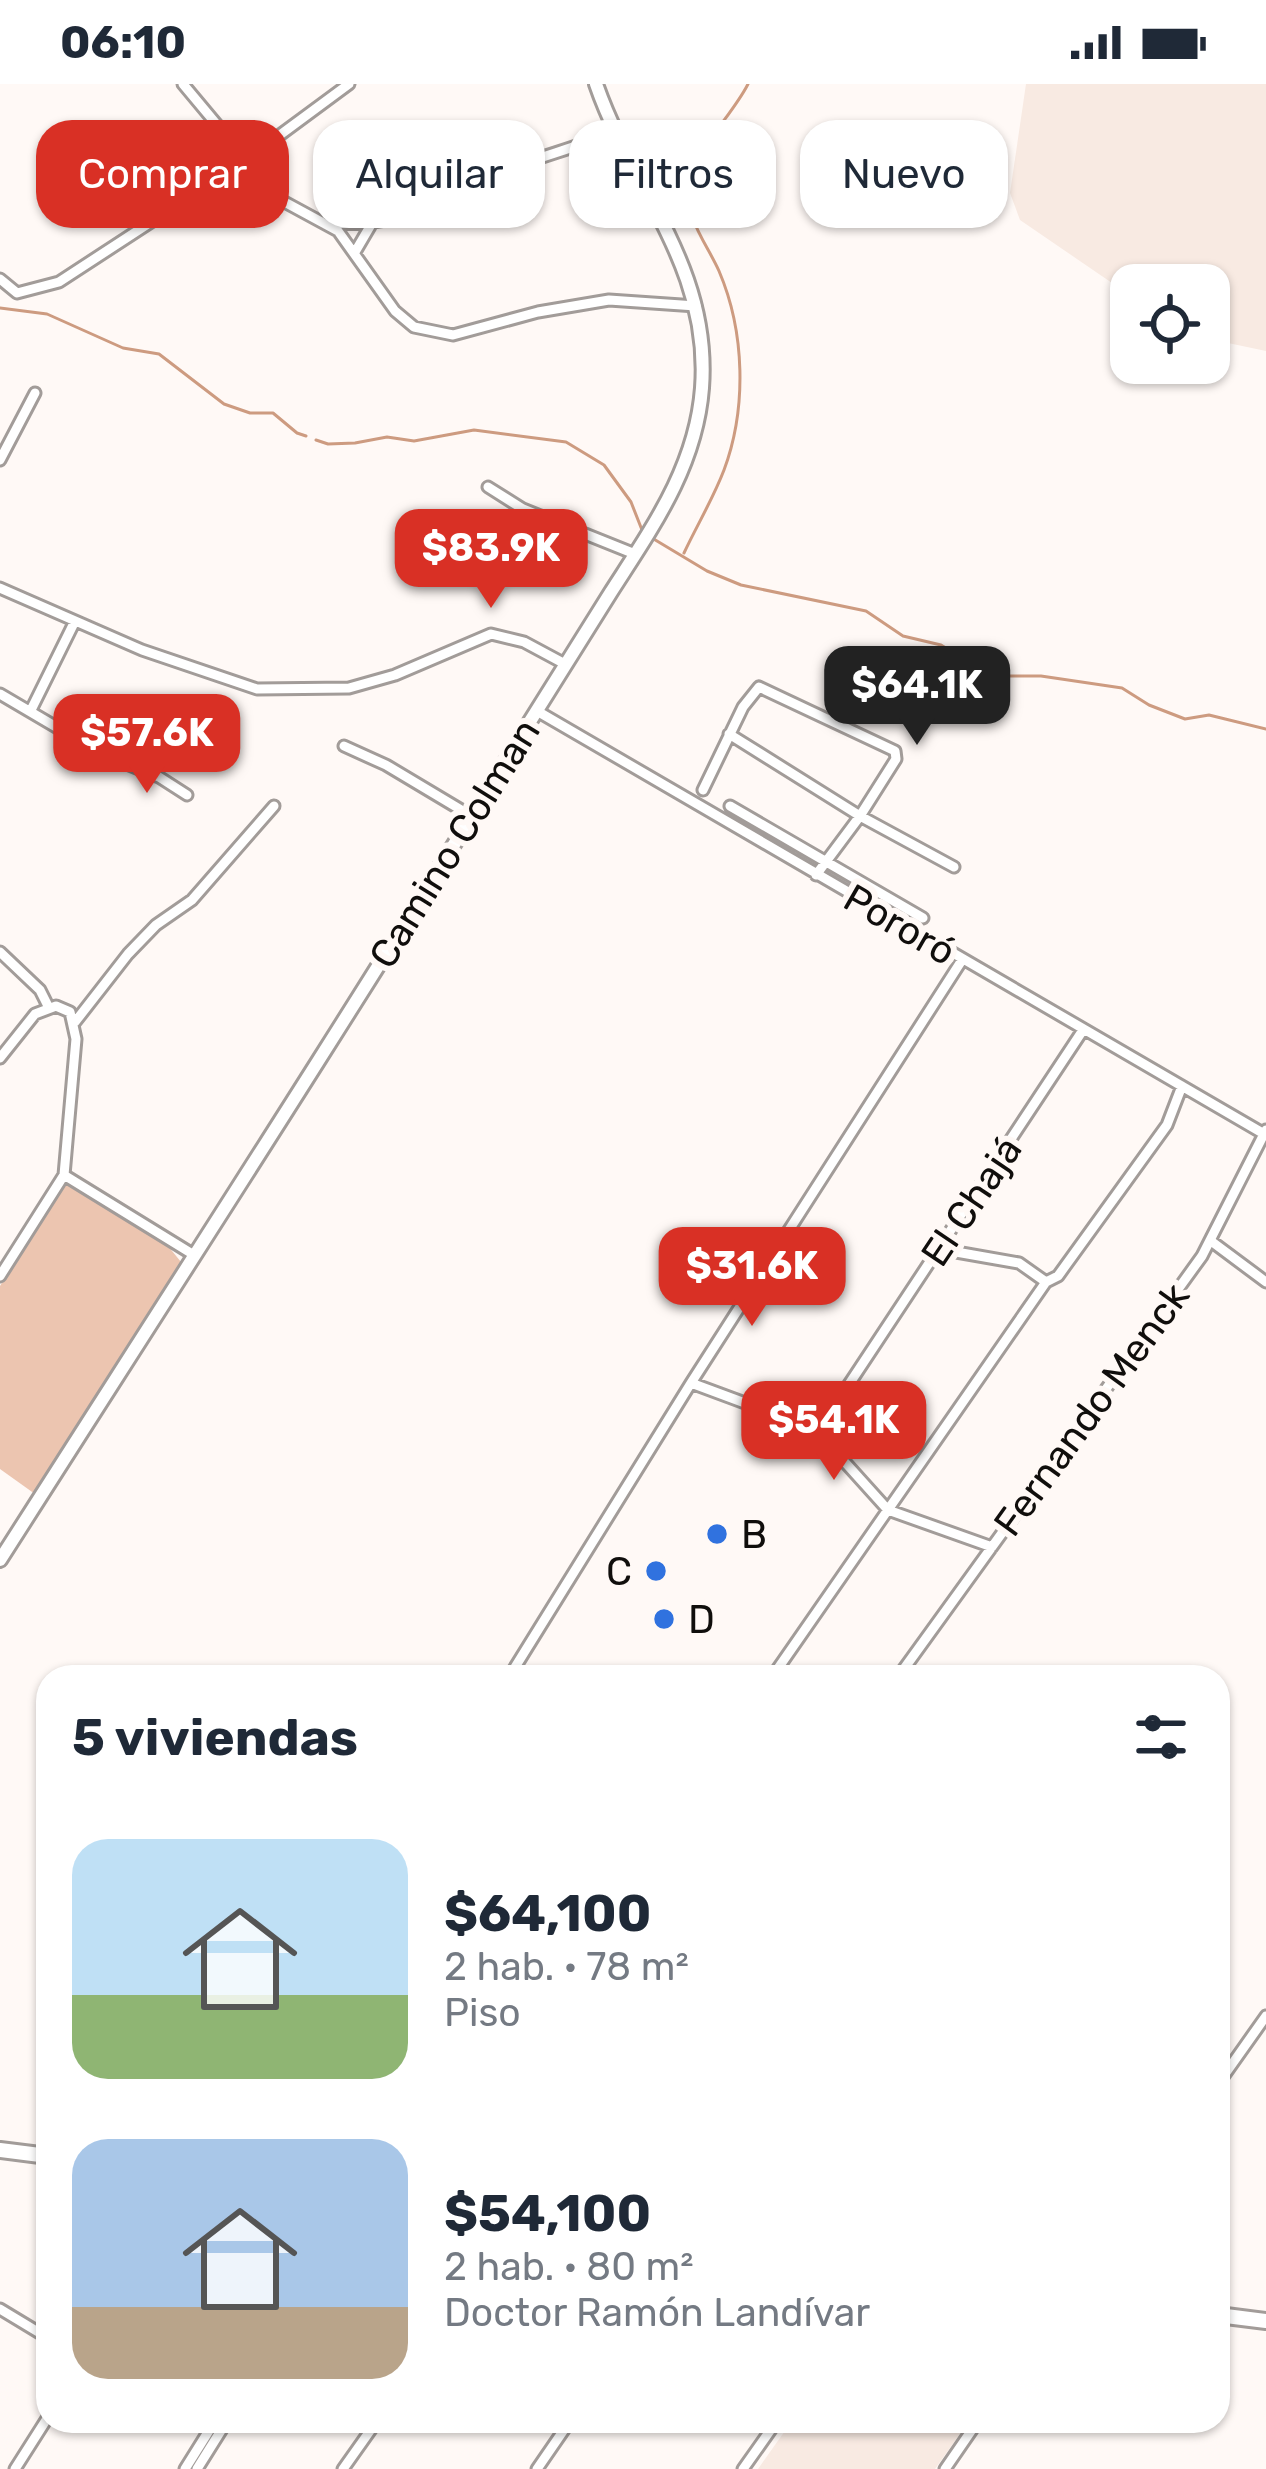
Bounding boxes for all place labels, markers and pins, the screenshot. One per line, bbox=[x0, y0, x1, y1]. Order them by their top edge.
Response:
pin: $83.9K bbox=[393, 509, 589, 611]
pin: $64.1K bbox=[819, 646, 1015, 748]
pin: $57.6K bbox=[49, 694, 245, 796]
pin: $31.6K bbox=[654, 1227, 850, 1329]
pin: $54.1K bbox=[736, 1381, 932, 1483]
place label: B bbox=[741, 1512, 767, 1558]
marker: B bbox=[704, 1521, 730, 1547]
place label: C bbox=[606, 1549, 632, 1595]
marker: C bbox=[643, 1558, 669, 1584]
place label: D bbox=[688, 1597, 715, 1643]
marker: D bbox=[651, 1606, 677, 1632]

